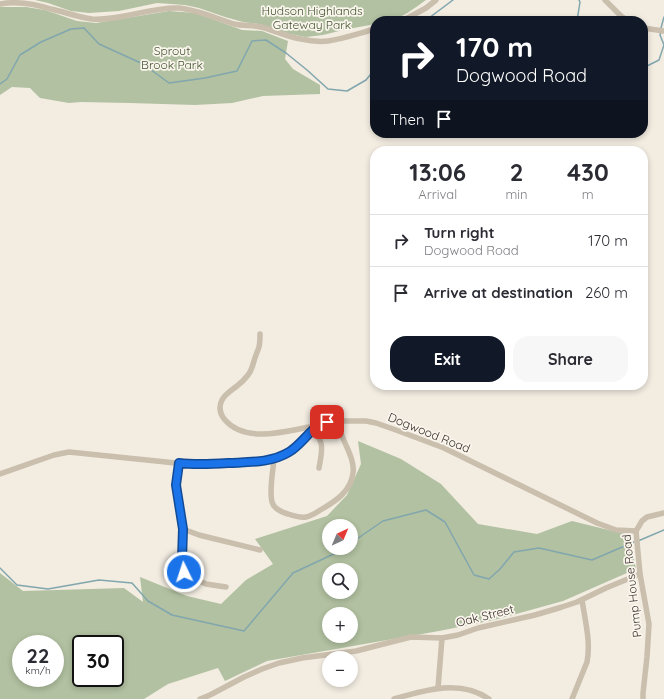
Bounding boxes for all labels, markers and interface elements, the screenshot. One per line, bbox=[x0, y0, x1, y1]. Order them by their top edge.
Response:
park label: Hudson Highlands Gateway Park bbox=[261, 3, 363, 32]
text: 170 m bbox=[456, 29, 533, 64]
icon: right bbox=[390, 32, 442, 84]
park label: Sprout Brook Park bbox=[141, 43, 203, 72]
text: Dogwood Road bbox=[456, 64, 587, 87]
icon: arrive bbox=[433, 108, 455, 130]
text: Then bbox=[390, 110, 425, 129]
text: 13:06 bbox=[409, 157, 466, 187]
text: 2 bbox=[510, 157, 523, 187]
text: 430 bbox=[567, 157, 609, 187]
text: Arrival bbox=[418, 186, 457, 202]
text: min bbox=[505, 186, 528, 202]
text: m bbox=[582, 186, 594, 202]
text: Turn right bbox=[424, 223, 495, 242]
icon: right bbox=[390, 230, 412, 252]
text: 170 m bbox=[588, 231, 628, 250]
text: Dogwood Road bbox=[424, 242, 519, 258]
icon: arrive bbox=[390, 282, 412, 304]
text: Arrive at destination bbox=[424, 283, 573, 302]
text: 260 m bbox=[585, 283, 628, 302]
button: Exit bbox=[390, 336, 505, 382]
button: Share bbox=[513, 336, 628, 382]
pin bbox=[310, 405, 344, 439]
street label: Dogwood Road bbox=[386, 409, 472, 456]
icon: arrive bbox=[316, 411, 338, 433]
north arrow bbox=[322, 519, 358, 555]
map controls bbox=[322, 519, 358, 687]
street label: Pump House Road bbox=[619, 534, 644, 638]
position arrow bbox=[163, 551, 205, 593]
button: search bbox=[322, 563, 358, 599]
street label: Oak Street bbox=[454, 601, 515, 630]
button: + bbox=[322, 607, 358, 643]
speed limit sign: 30 bbox=[72, 635, 124, 687]
text: 22 bbox=[27, 643, 49, 668]
button: − bbox=[322, 651, 358, 687]
text: km/h bbox=[25, 664, 51, 677]

